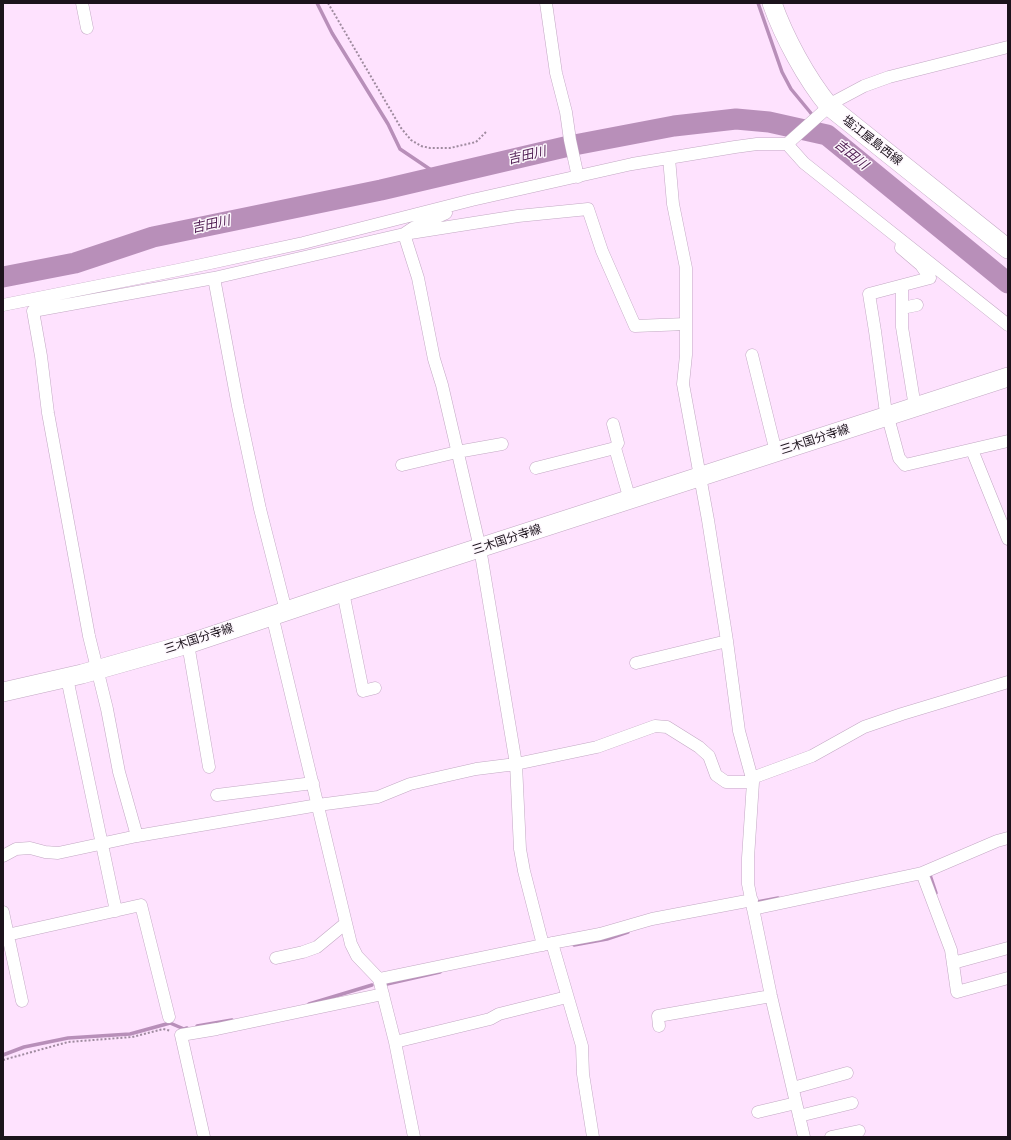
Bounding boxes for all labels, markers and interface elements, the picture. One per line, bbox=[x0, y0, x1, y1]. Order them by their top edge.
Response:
street label: 塩江屋島西線 bbox=[839, 113, 905, 169]
water label: 吉田川 bbox=[831, 137, 871, 173]
water label: 吉田川 bbox=[506, 144, 548, 168]
water label: 吉田川 bbox=[190, 213, 232, 237]
street label: 三木国分寺線 bbox=[779, 422, 851, 458]
street label: 三木国分寺線 bbox=[471, 522, 543, 558]
street label: 三木国分寺線 bbox=[163, 621, 235, 657]

